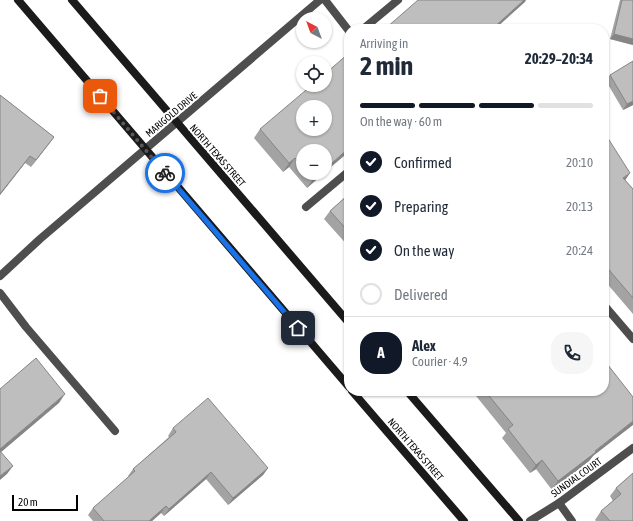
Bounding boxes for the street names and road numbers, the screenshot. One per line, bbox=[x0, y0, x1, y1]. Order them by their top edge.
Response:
street label: MARIGOLD DRIVE bbox=[143, 89, 200, 139]
street label: NORTH TEXAS STREET bbox=[188, 122, 248, 189]
street label: NORTH TEXAS STREET bbox=[386, 416, 446, 483]
street label: SUNDIAL COURT bbox=[549, 455, 604, 499]

